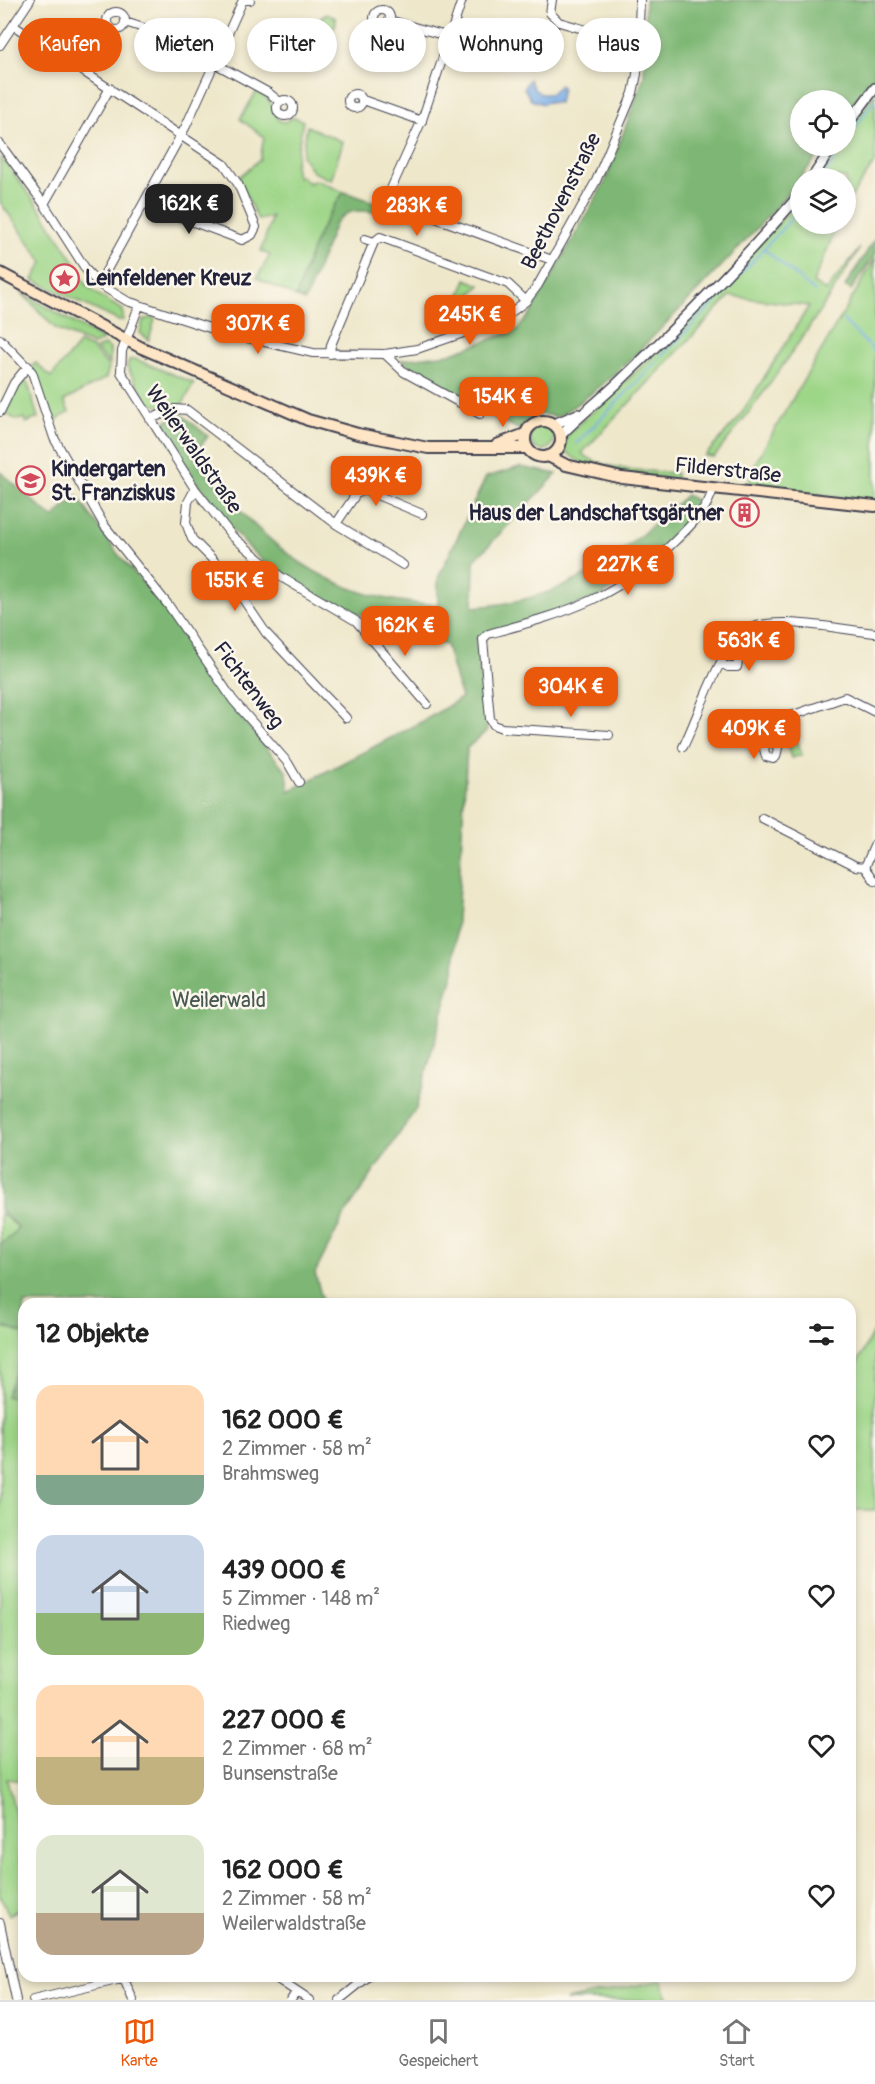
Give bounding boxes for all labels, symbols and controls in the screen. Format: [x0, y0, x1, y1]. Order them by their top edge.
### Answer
chip: Kaufen [18, 18, 122, 72]
chip: Mieten [134, 18, 235, 72]
chip: Filter [247, 18, 337, 72]
chip: Neu [349, 18, 426, 72]
chip: Wohnung [438, 18, 564, 72]
chip: Haus [576, 18, 661, 72]
map controls [790, 90, 856, 234]
button: locate [790, 90, 856, 156]
street label: Beethovenstraße [515, 128, 608, 274]
button: layers [790, 168, 856, 234]
pin: 162K € [140, 184, 238, 235]
pin: 283K € [368, 186, 466, 237]
text: 162K € [159, 191, 219, 216]
text: 283K € [386, 193, 448, 218]
place icon: Leinfeldener Kreuz [48, 262, 80, 294]
place label: Leinfeldener Kreuz [85, 265, 252, 292]
pin: 245K € [421, 295, 519, 346]
text: 245K € [438, 302, 502, 327]
pin: 307K € [209, 304, 307, 355]
text: 307K € [226, 311, 291, 336]
pin: 154K € [454, 377, 552, 428]
street label: Weilerwaldstraße [139, 380, 248, 519]
text: 154K € [473, 384, 533, 409]
street label: Filderstraße [674, 451, 783, 490]
place label: Kindergarten St. Franziskus [51, 456, 175, 507]
pin: 439K € [327, 456, 425, 507]
text: 439K € [345, 463, 407, 488]
school or university icon: Kindergarten St. Franziskus [14, 465, 46, 497]
building icon: Haus der Landschaftsgärtner [729, 497, 761, 529]
place label: Haus der Landschaftsgärtner [468, 500, 724, 527]
pin: 227K € [579, 545, 677, 596]
text: 227K € [597, 552, 659, 577]
pin: 155K € [186, 561, 284, 612]
text: 155K € [205, 568, 265, 593]
pin: 162K € [356, 606, 454, 657]
text: 162K € [375, 613, 435, 638]
pin: 563K € [700, 621, 798, 672]
text: 563K € [717, 628, 781, 653]
street label: Fichtenweg [207, 636, 290, 734]
pin: 304K € [522, 667, 620, 718]
text: 304K € [538, 674, 604, 699]
pin: 409K € [705, 709, 803, 760]
text: 409K € [721, 716, 787, 741]
park label: Weilerwald [172, 987, 266, 1014]
text: 12 Objekte [36, 1318, 149, 1350]
icon: filters [805, 1318, 838, 1351]
text: 162 000 € [222, 1404, 344, 1436]
icon: home [84, 1409, 156, 1481]
icon: heart [805, 1429, 838, 1462]
text: 2 Zimmer · 58 m² [222, 1436, 372, 1461]
text: Brahmsweg [222, 1461, 319, 1486]
text: 439 000 € [222, 1554, 347, 1586]
icon: home [84, 1559, 156, 1631]
icon: heart [805, 1579, 838, 1612]
text: 5 Zimmer · 148 m² [222, 1586, 380, 1611]
text: Riedweg [222, 1611, 290, 1636]
text: 227 000 € [222, 1704, 347, 1736]
icon: home [84, 1709, 156, 1781]
icon: heart [805, 1729, 838, 1762]
text: 2 Zimmer · 68 m² [222, 1736, 373, 1761]
text: Bunsenstraße [222, 1761, 338, 1786]
text: 162 000 € [222, 1854, 344, 1886]
icon: home [84, 1859, 156, 1931]
icon: heart [805, 1879, 838, 1912]
text: 2 Zimmer · 58 m² [222, 1886, 372, 1911]
text: Weilerwaldstraße [222, 1911, 366, 1936]
tab: Karte [120, 2015, 158, 2071]
tab: Gespeichert [399, 2015, 478, 2071]
tab: Start [719, 2015, 755, 2071]

